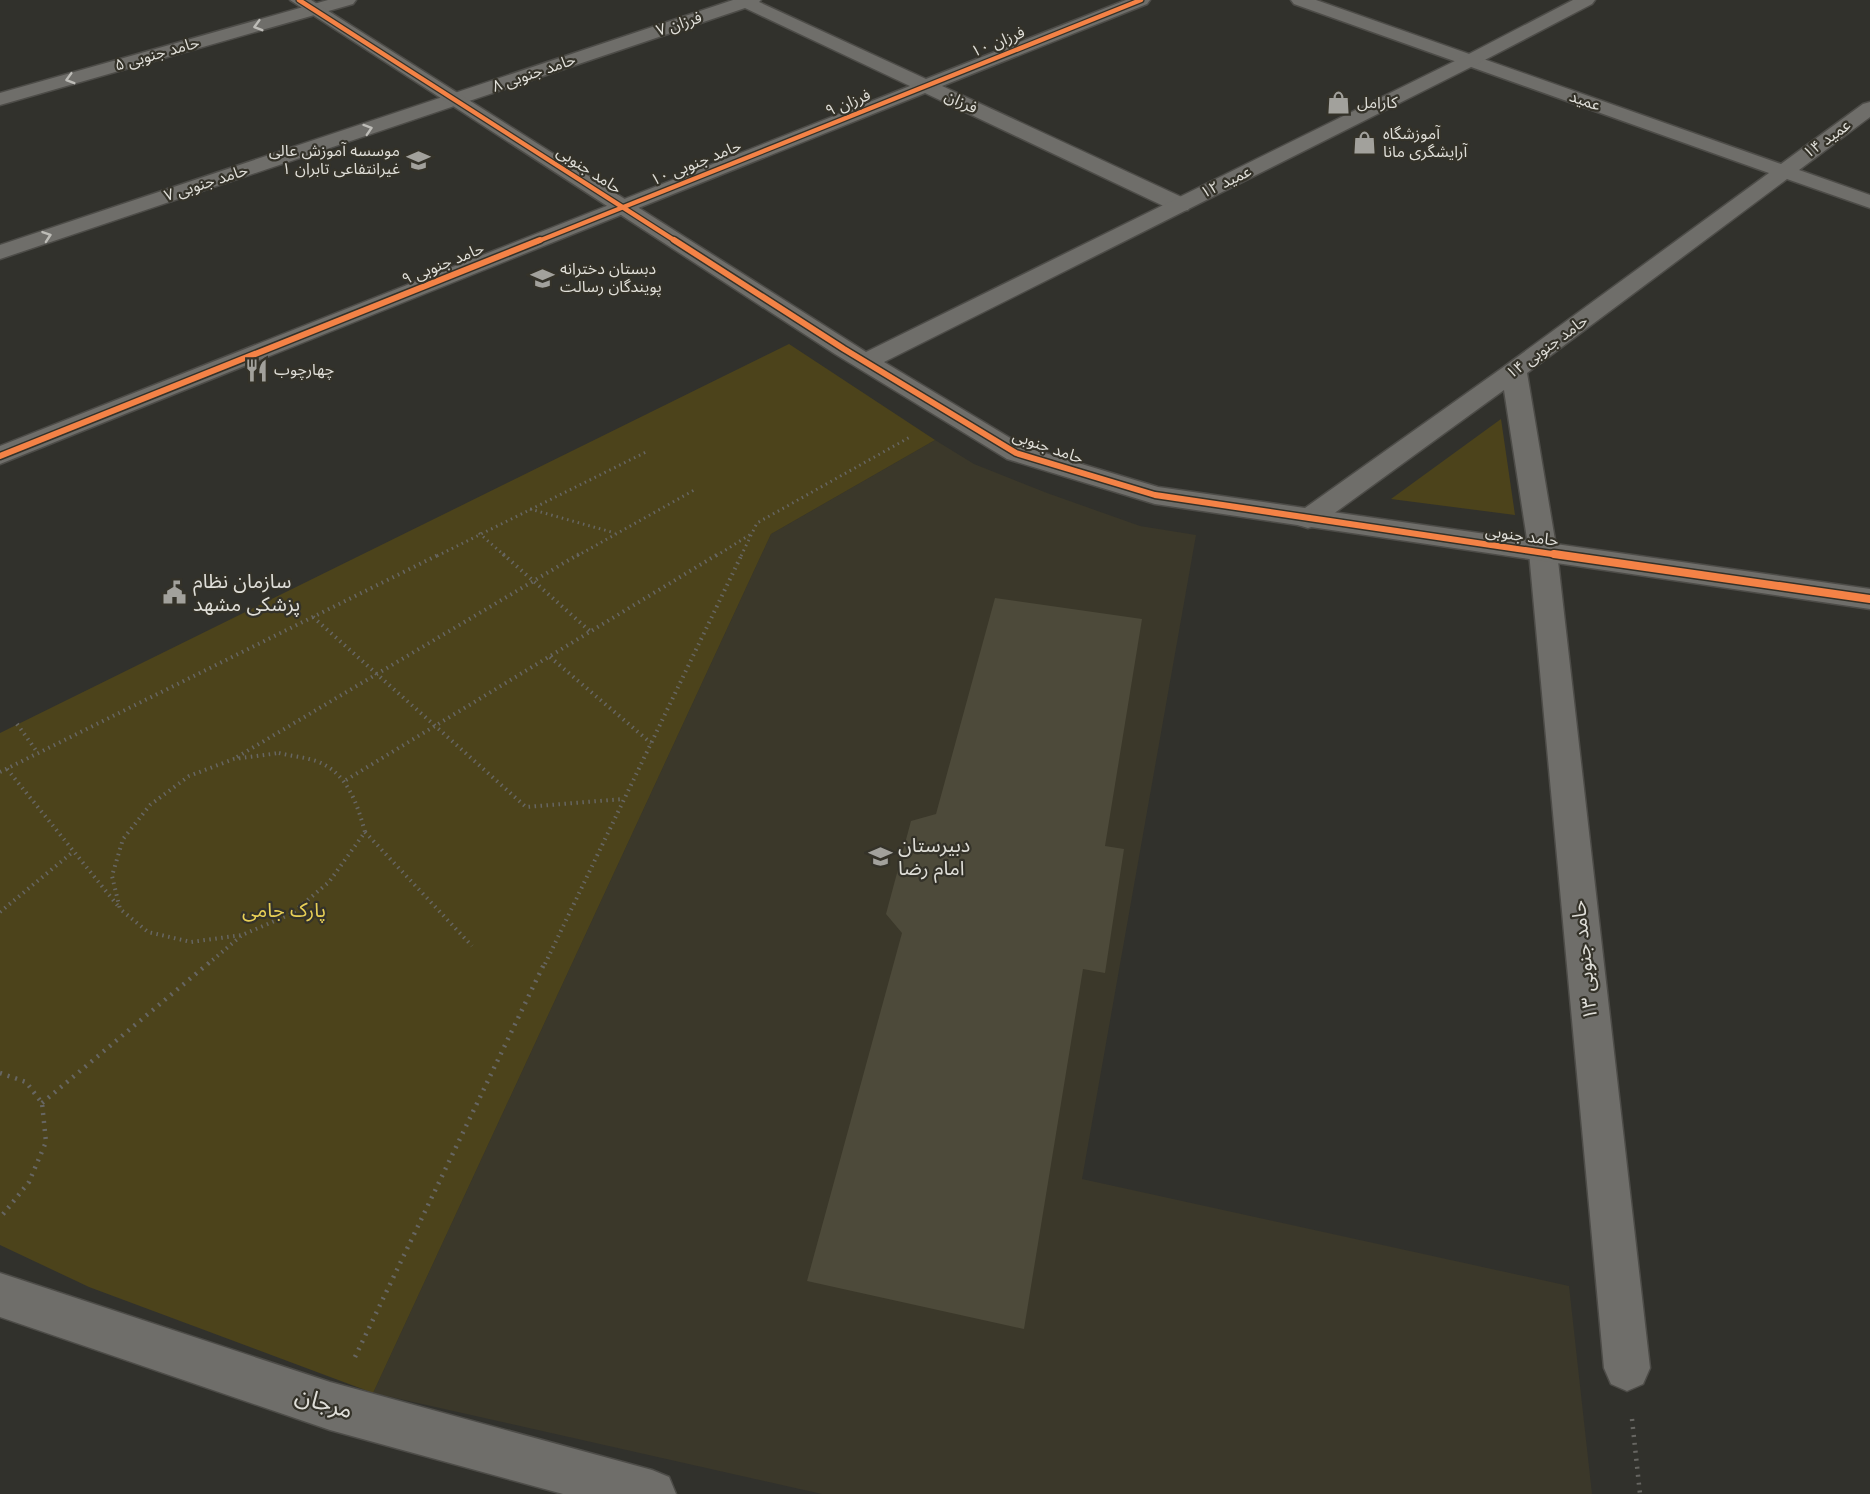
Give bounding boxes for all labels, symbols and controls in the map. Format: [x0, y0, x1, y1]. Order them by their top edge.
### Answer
street label: فرزان ۷ [654, 7, 704, 41]
one-way arrow [253, 18, 263, 31]
street label: فرزان ۱۰ [968, 22, 1028, 62]
street label: حامد جنوبی ۵ [112, 32, 202, 76]
street label: حامد جنوبی ۸ [490, 49, 578, 97]
one-way arrow [65, 72, 76, 84]
street label: فرزان ۹ [822, 85, 874, 121]
street label: فرزان [941, 86, 981, 118]
street label: عمید [1567, 86, 1603, 116]
shop icon: کارامل [1326, 90, 1352, 116]
place label: کارامل [1357, 93, 1398, 113]
street label: عمید ۱۴ [1799, 115, 1855, 163]
one-way arrow [362, 123, 373, 136]
place label: آموزشگاه آرایشگری مانا [1383, 124, 1469, 162]
shop icon: آموزشگاه آرایشگری مانا [1352, 130, 1378, 156]
street label: حامد جنوبی ۱۰ [648, 136, 744, 190]
place label: موسسه آموزش عالی غیرانتفاعی تابران ۱ [269, 141, 400, 179]
street label: حامد جنوبی [553, 142, 625, 198]
school or university icon: موسسه آموزش عالی غیرانتفاعی تابران ۱ [405, 147, 431, 173]
street label: حامد جنوبی ۷ [162, 160, 250, 206]
street label: عمید ۱۲ [1197, 161, 1255, 203]
one-way arrow [41, 231, 52, 243]
street label: حامد جنوبی ۹ [399, 238, 487, 290]
place label: دبستان دخترانه پویندگان رسالت [560, 259, 662, 297]
school or university icon: دبستان دخترانه پویندگان رسالت [529, 265, 555, 291]
street label: حامد جنوبی ۱۴ [1502, 311, 1592, 383]
restaurant icon: چهارچوب [243, 357, 269, 383]
place label: چهارچوب [274, 360, 334, 380]
street label: حامد جنوبی [1010, 426, 1086, 468]
street label: حامد جنوبی [1484, 521, 1560, 551]
place label: سازمان نظام پزشکی مشهد [193, 570, 300, 617]
public building icon: سازمان نظام پزشکی مشهد [162, 580, 188, 606]
place label: دبیرستان امام رضا [898, 834, 970, 883]
school or university icon: دبیرستان امام رضا [867, 844, 893, 870]
park label: پارک جامی [242, 899, 326, 923]
street label: حامد جنوبی ۱۳ [1567, 899, 1603, 1021]
street label: مرجان [292, 1381, 356, 1425]

